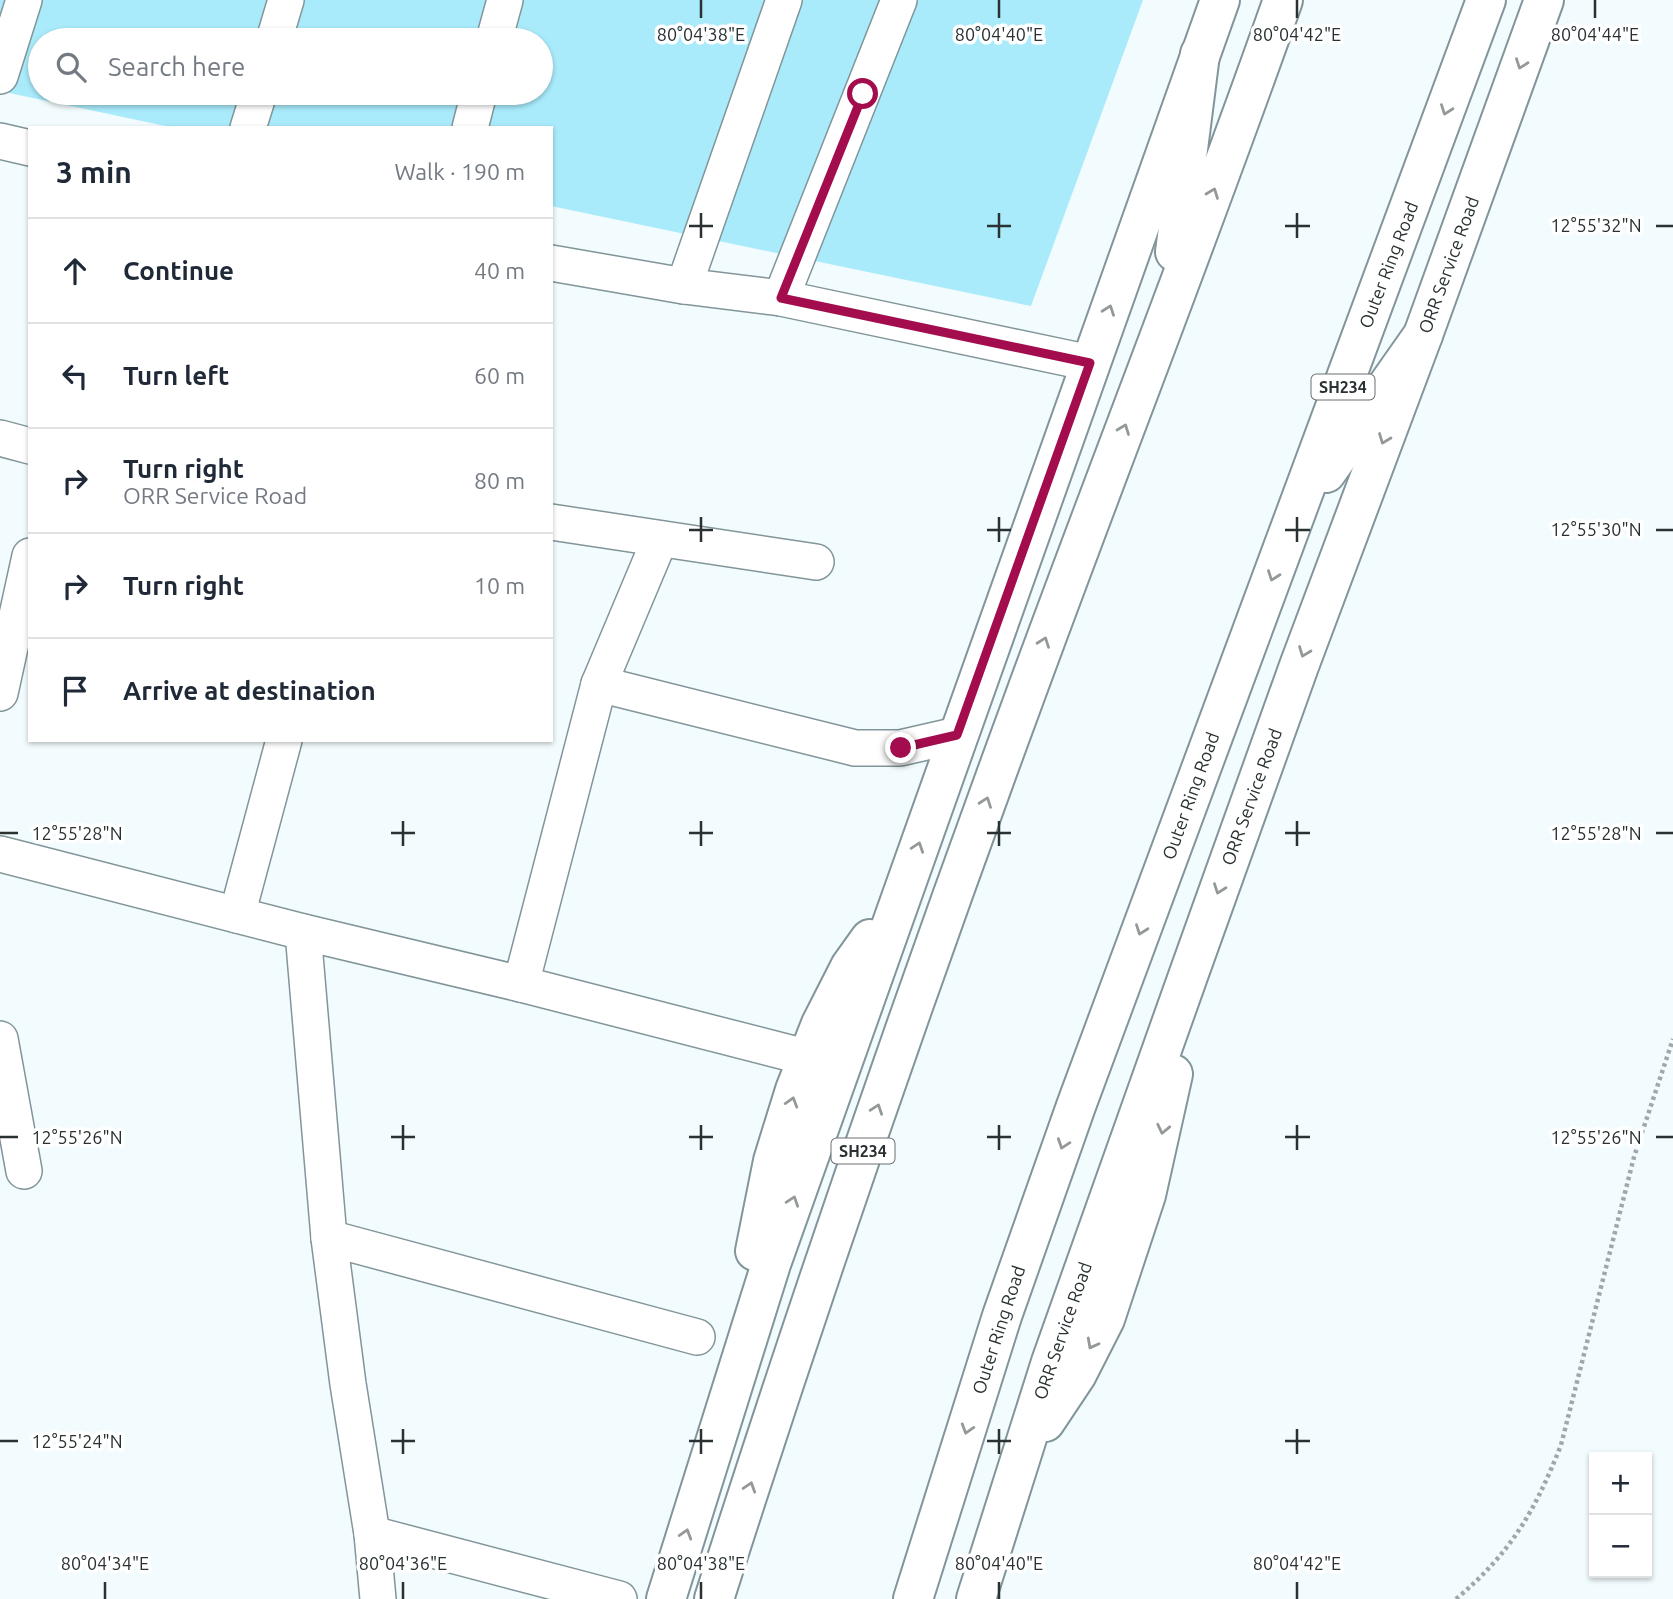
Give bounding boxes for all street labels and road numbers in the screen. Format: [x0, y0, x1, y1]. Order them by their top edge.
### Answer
street label: ORR Service Road [1414, 193, 1482, 336]
street label: Outer Ring Road [1355, 199, 1421, 331]
road number: SH234 [1312, 374, 1374, 400]
street label: ORR Service Road [1217, 725, 1285, 868]
street label: Outer Ring Road [1158, 729, 1222, 862]
road number: SH234 [832, 1138, 894, 1163]
street label: ORR Service Road [1029, 1259, 1095, 1402]
street label: Outer Ring Road [968, 1263, 1028, 1397]

